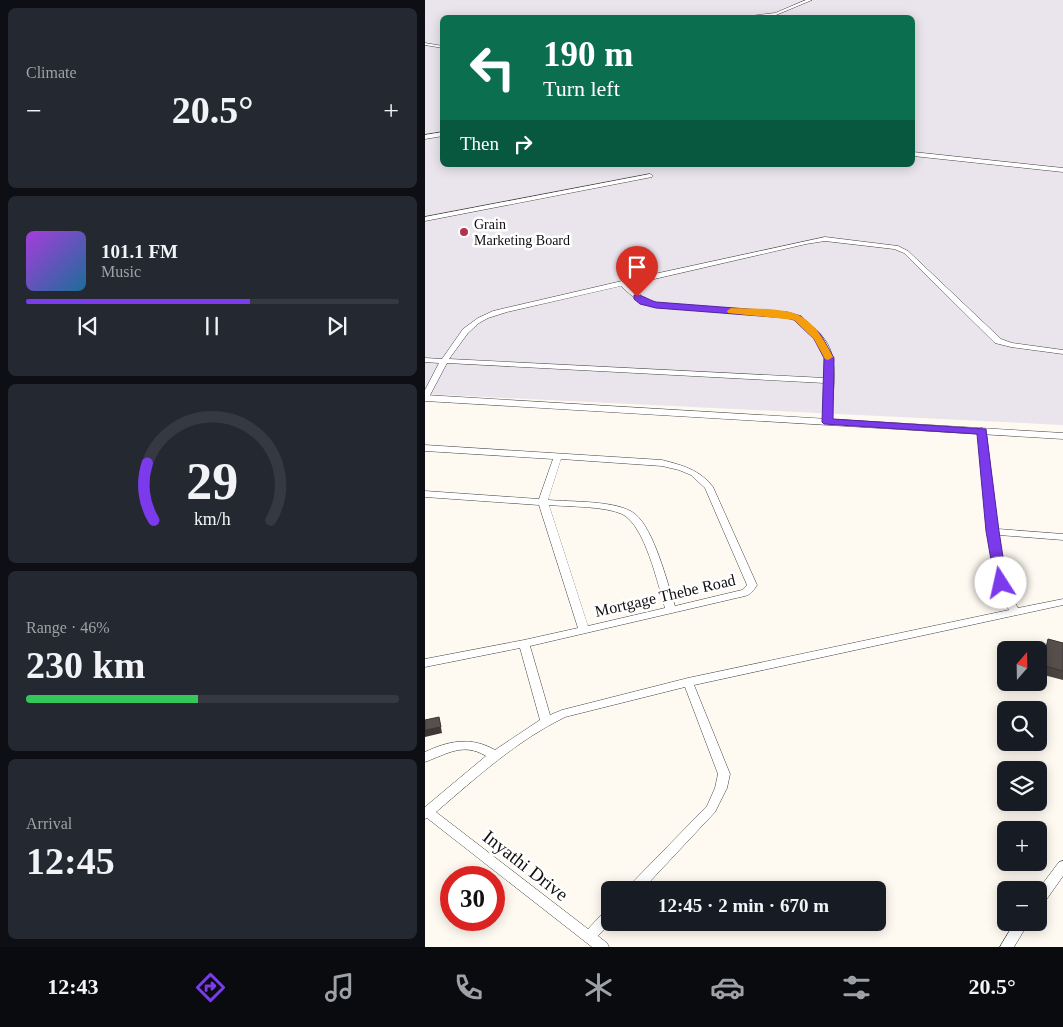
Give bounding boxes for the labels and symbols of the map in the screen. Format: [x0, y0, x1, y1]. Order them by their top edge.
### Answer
place label: Grain Marketing Board [474, 217, 570, 248]
marker: Grain Marketing Board [458, 226, 470, 238]
pin [616, 246, 658, 297]
position arrow [974, 556, 1026, 608]
street label: Mortgage Thebe Road [593, 571, 737, 621]
north arrow [997, 641, 1047, 691]
street label: Inyathi Drive [479, 826, 572, 905]
speed limit sign: 30 [440, 866, 505, 931]

